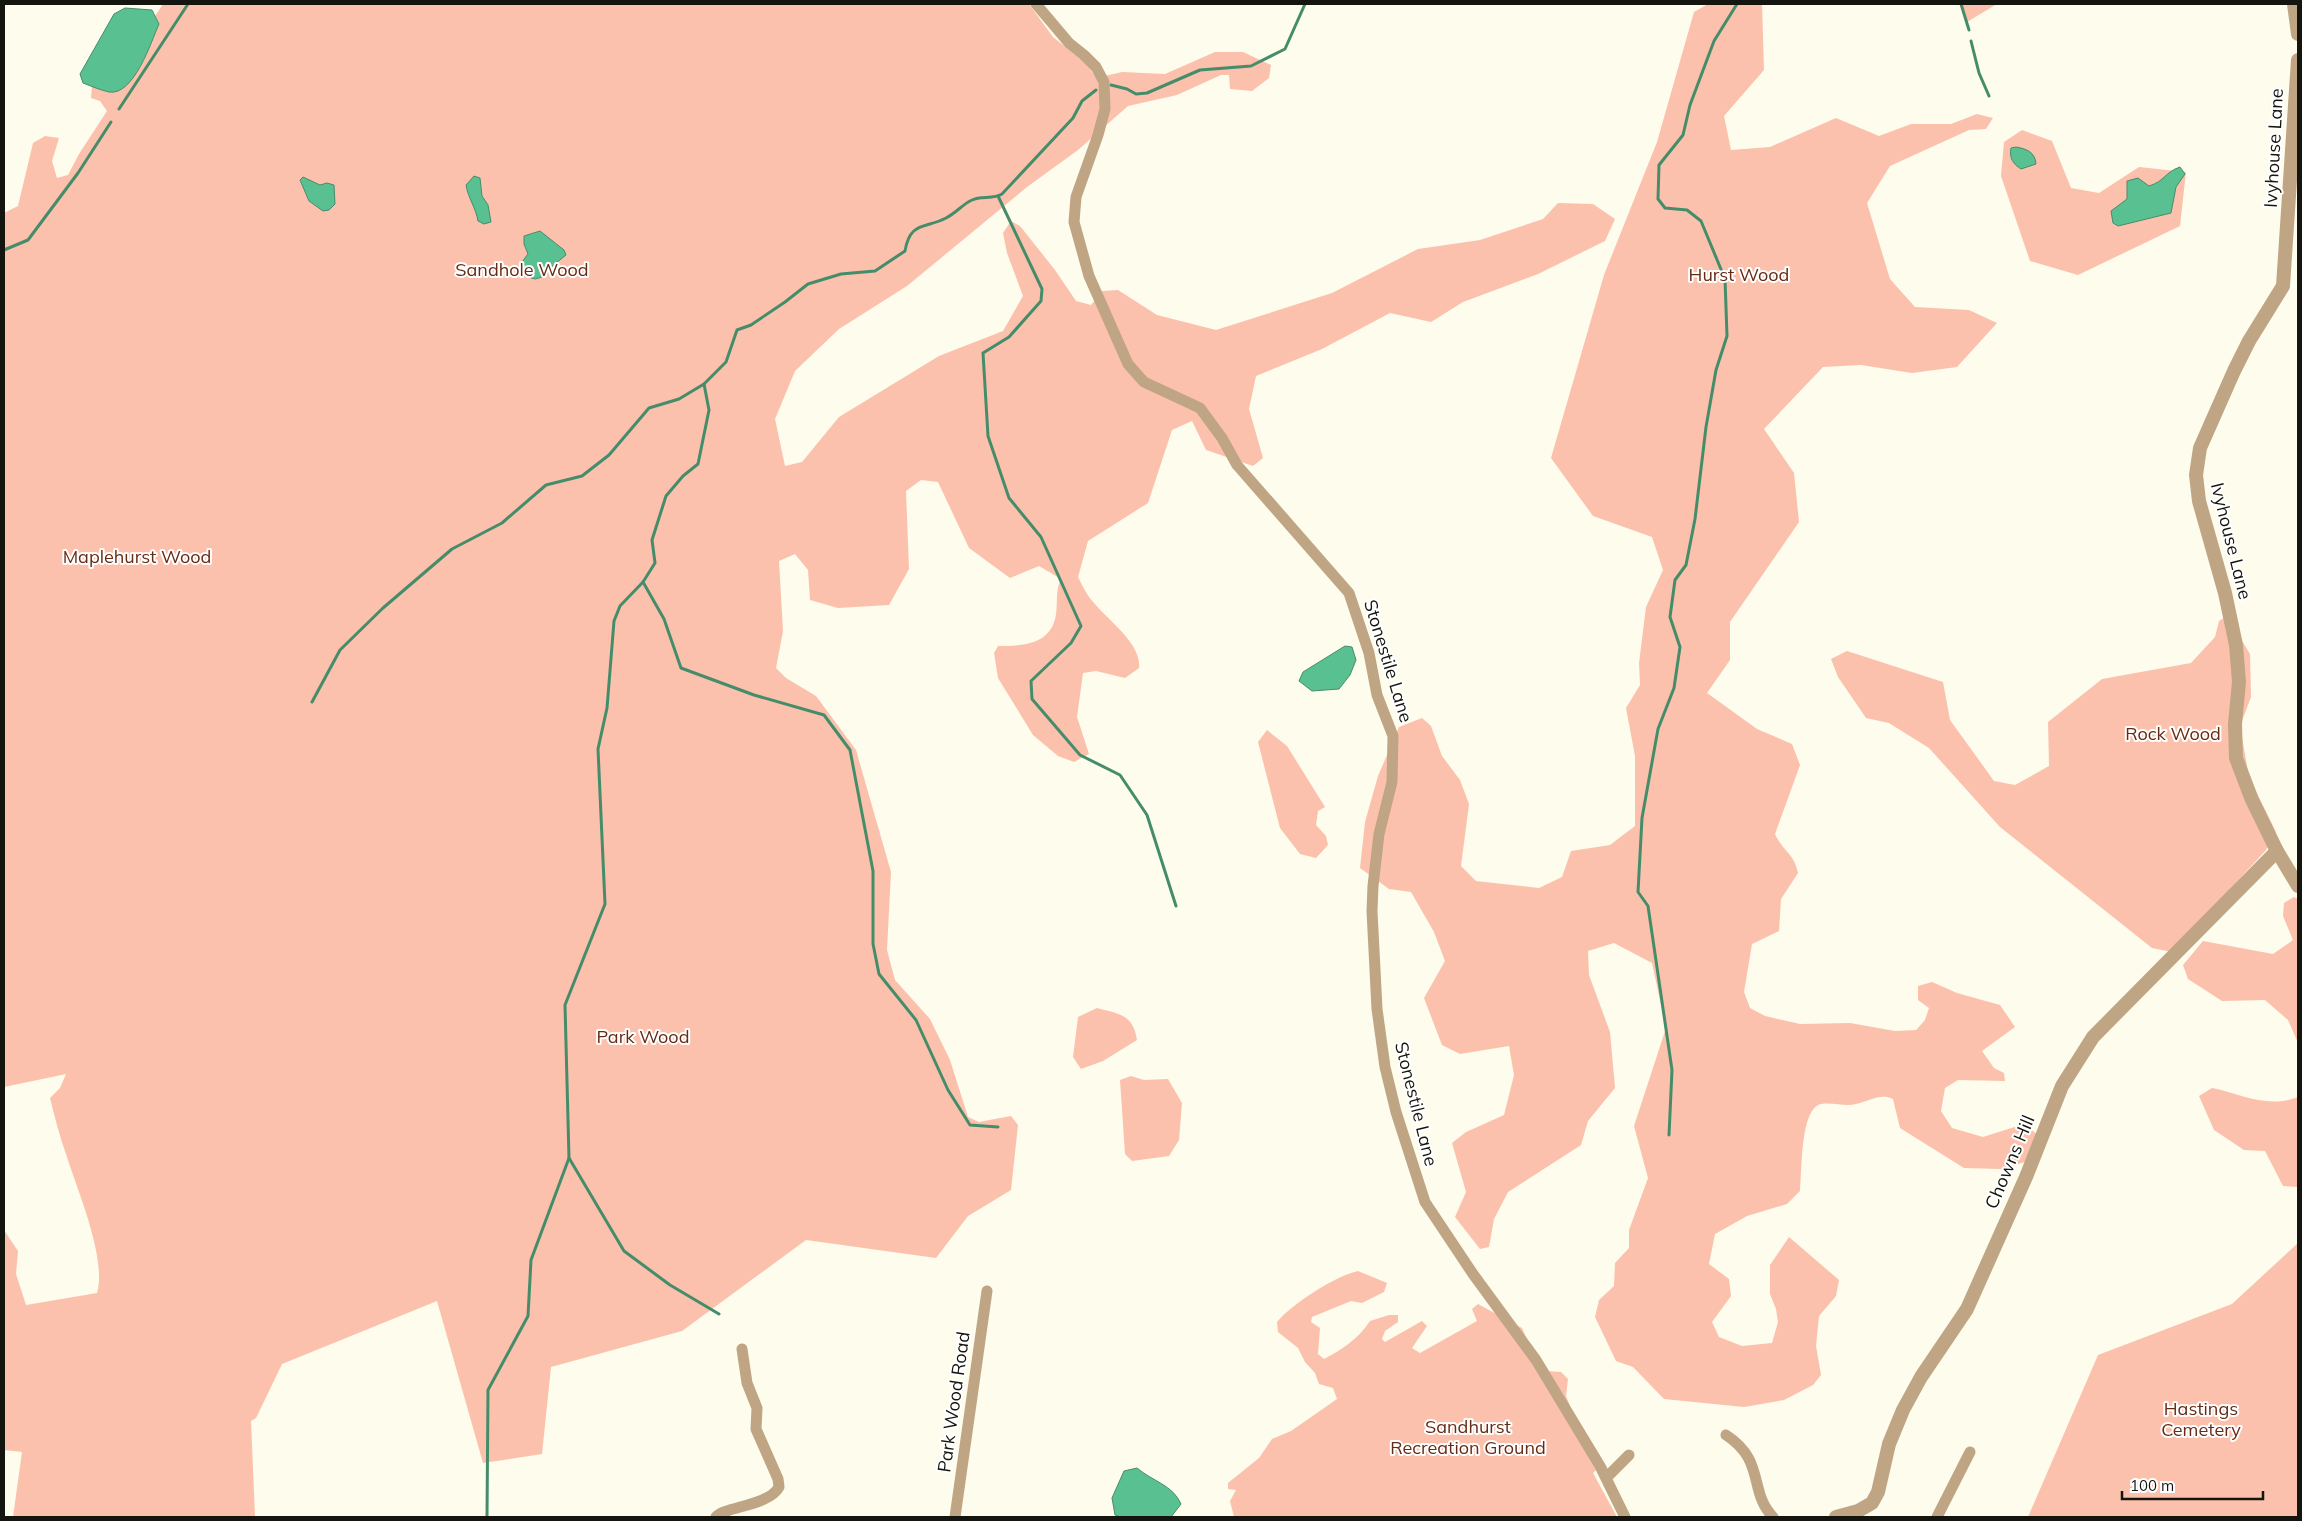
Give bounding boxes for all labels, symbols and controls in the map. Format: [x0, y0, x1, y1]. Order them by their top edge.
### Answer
street label: Ivyhouse Lane [2259, 88, 2288, 208]
park label: Sandhole Wood [455, 258, 589, 281]
park label: Hurst Wood [1689, 263, 1789, 286]
street label: Ivyhouse Lane [2206, 480, 2257, 602]
park label: Maplehurst Wood [63, 545, 211, 568]
street label: Stonestile Lane [1359, 597, 1418, 725]
park label: Rock Wood [2125, 722, 2221, 745]
park label: Park Wood [597, 1025, 689, 1048]
street label: Stonestile Lane [1390, 1039, 1443, 1168]
street label: Chowns Hill [1980, 1112, 2040, 1212]
street label: Park Wood Road [932, 1330, 975, 1474]
park label: Hastings Cemetery [2161, 1397, 2241, 1441]
park label: Sandhurst Recreation Ground [1390, 1415, 1546, 1459]
scale bar [2122, 1468, 2263, 1500]
text: 100 m [2130, 1476, 2174, 1495]

